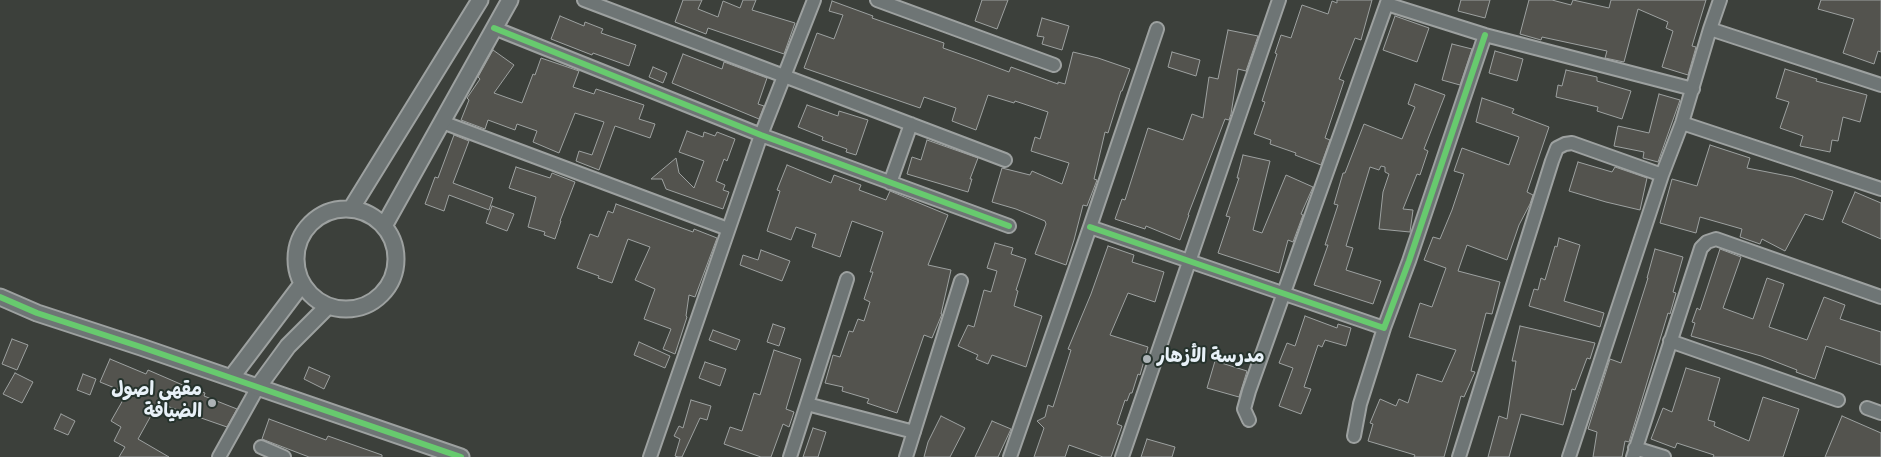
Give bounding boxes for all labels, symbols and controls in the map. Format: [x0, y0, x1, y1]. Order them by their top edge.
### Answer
place label: مدرسة الأزهار [1157, 348, 1265, 370]
marker: مدرسة الأزهار [1141, 353, 1153, 365]
place label: مقهى اصول الضيافة [111, 381, 202, 425]
marker: مقهى اصول الضيافة [206, 397, 218, 409]

